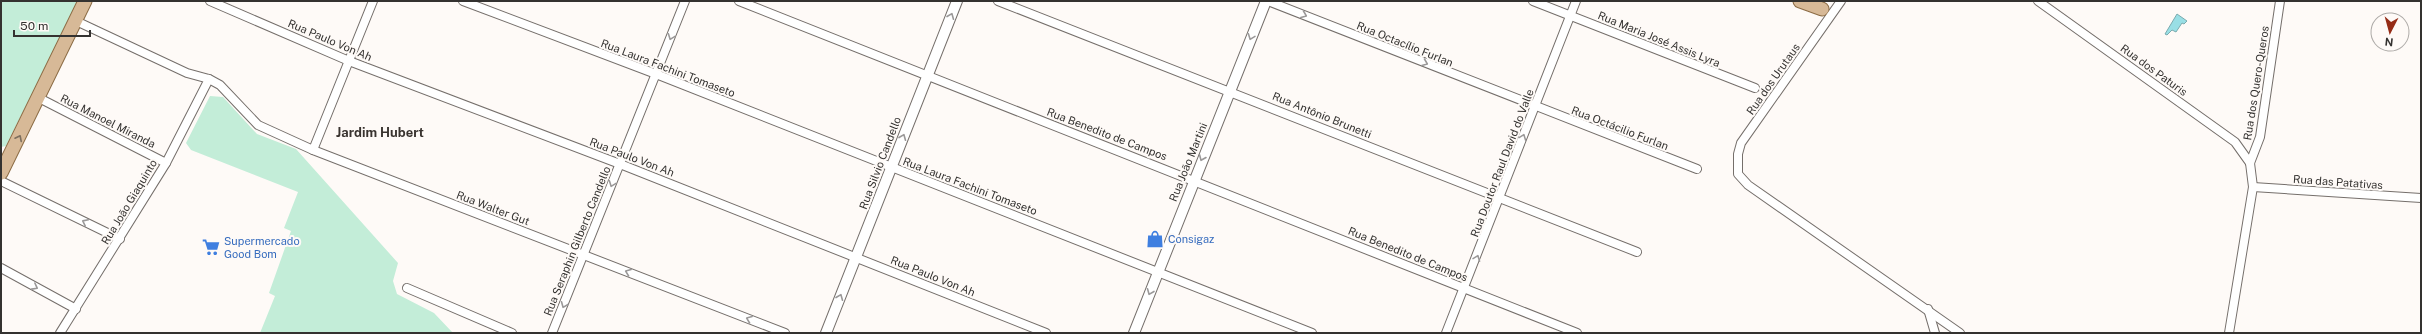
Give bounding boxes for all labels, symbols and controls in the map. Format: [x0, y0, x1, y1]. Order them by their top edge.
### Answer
street label: Rua Maria José Assis Lyra [1596, 9, 1722, 69]
one-way arrow [1300, 11, 1307, 19]
scale bar [14, 12, 90, 38]
one-way arrow [947, 12, 955, 19]
north arrow [2370, 12, 2410, 52]
street label: Rua Paulo Von Ah [286, 17, 374, 63]
text: 50 m [20, 19, 48, 33]
street label: Rua Octacílio Furlan [1355, 19, 1455, 69]
street label: Rua dos Quero-Queros [2241, 25, 2271, 141]
one-way arrow [667, 34, 675, 41]
one-way arrow [1248, 34, 1256, 41]
text: N [2384, 36, 2394, 48]
street label: Rua Laura Fachini Tomaseto [599, 37, 737, 99]
street label: Rua dos Urutaus [1744, 41, 1802, 117]
street label: Rua dos Paturis [2118, 42, 2190, 98]
one-way arrow [1421, 59, 1428, 67]
street label: Rua Doutor Raul David do Valle [1468, 87, 1536, 239]
street label: Rua Antônio Brunetti [1271, 90, 1373, 140]
street label: Rua Manoel Miranda [59, 92, 157, 150]
street label: Rua Octácilio Furlan [1570, 104, 1670, 152]
street label: Rua Benedito de Campos [1045, 106, 1169, 163]
street label: Rua Silvio Candello [857, 115, 903, 211]
street label: Rua João Martini [1167, 121, 1209, 203]
district label: Jardim Hubert [336, 125, 424, 140]
one-way arrow [899, 133, 907, 140]
one-way arrow [1519, 133, 1527, 140]
one-way arrow [14, 135, 22, 142]
street label: Rua Paulo Von Ah [588, 135, 676, 179]
one-way arrow [1199, 154, 1207, 161]
street label: Rua Laura Fachini Tomaseto [901, 155, 1039, 217]
street label: Rua João Giaquinto [99, 157, 159, 247]
street label: Rua Seraphin Gilberto Candello [541, 164, 613, 318]
street label: Rua das Patativas [2293, 173, 2384, 191]
one-way arrow [609, 181, 617, 188]
street label: Rua Walter Gut [455, 189, 531, 227]
one-way arrow [82, 219, 89, 227]
street label: Rua Benedito de Campos [1347, 225, 1470, 284]
shop icon: Consigaz [1145, 229, 1165, 249]
place label: Consigaz [1168, 233, 1214, 245]
place label: Supermercado Good Bom [224, 235, 300, 260]
supermarket icon: Supermercado Good Bom [201, 237, 221, 257]
street label: Rua Paulo Von Ah [889, 254, 977, 298]
one-way arrow [1472, 255, 1480, 262]
one-way arrow [624, 269, 631, 277]
one-way arrow [31, 282, 38, 289]
one-way arrow [1147, 288, 1155, 295]
one-way arrow [836, 293, 844, 300]
one-way arrow [561, 300, 569, 308]
one-way arrow [745, 315, 752, 323]

